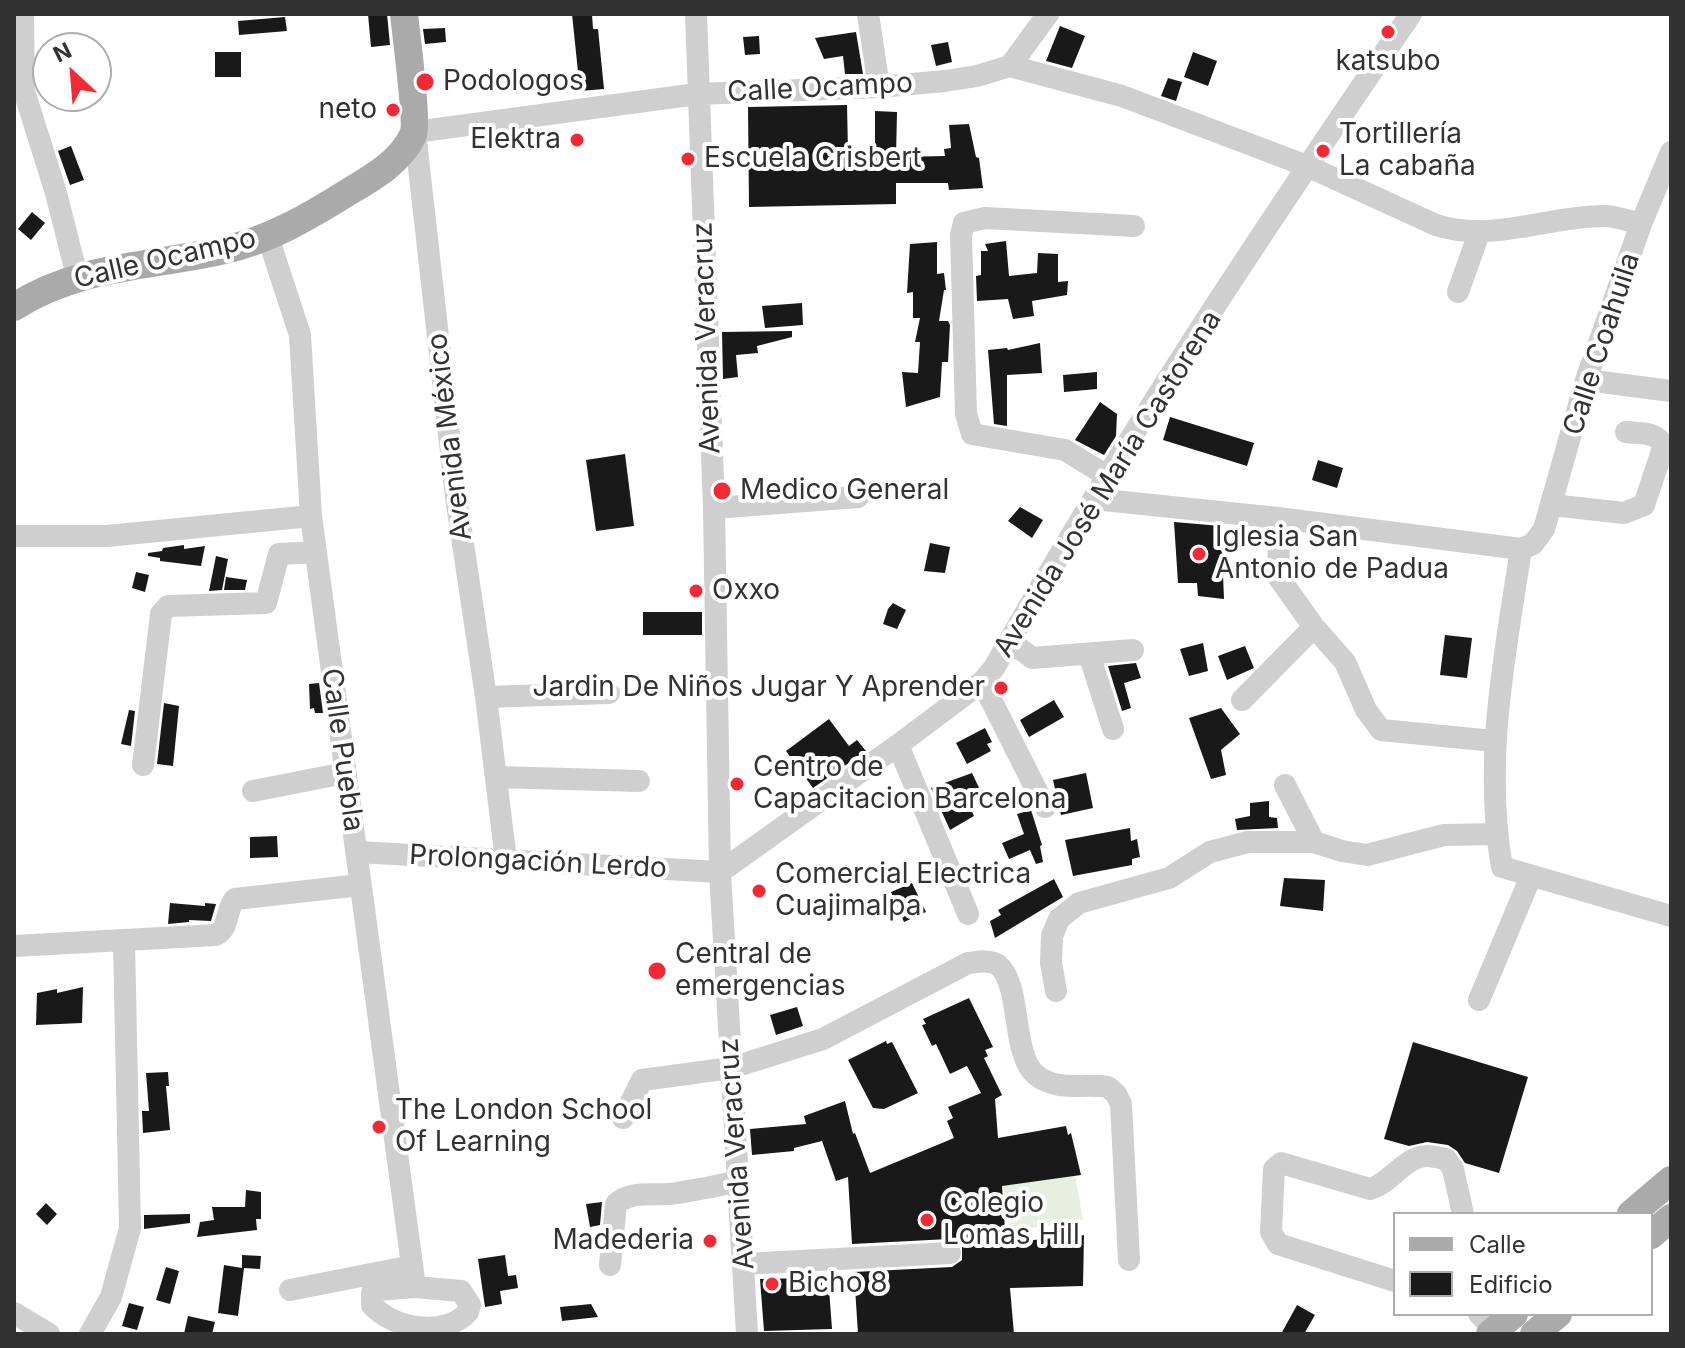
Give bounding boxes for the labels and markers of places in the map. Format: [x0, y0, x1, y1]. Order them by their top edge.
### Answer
marker: katsubo [1379, 23, 1397, 41]
place label: katsubo [1335, 45, 1441, 79]
place label: Podologos [443, 65, 584, 99]
marker: Podologos [414, 71, 436, 93]
place label: neto [318, 93, 377, 127]
marker: neto [384, 101, 402, 119]
place label: Tortillería La cabaña [1339, 118, 1476, 184]
place label: Elektra [470, 123, 561, 157]
marker: Elektra [568, 131, 586, 149]
place label: Escuela Crisbert [704, 142, 921, 176]
marker: Tortillería La cabaña [1314, 142, 1332, 160]
marker: Escuela Crisbert [679, 150, 697, 168]
place label: Medico General [740, 474, 949, 508]
marker: Medico General [711, 480, 733, 502]
place label: Iglesia San Antonio de Padua [1215, 521, 1449, 587]
marker: Iglesia San Antonio de Padua [1190, 545, 1208, 563]
place label: Oxxo [712, 574, 780, 608]
marker: Oxxo [687, 582, 705, 600]
place label: Jardin De Niños Jugar Y Aprender [532, 671, 985, 705]
marker: Jardin De Niños Jugar Y Aprender [992, 679, 1010, 697]
place label: Centro de Capacitacion Barcelona [753, 751, 1066, 817]
marker: Centro de Capacitacion Barcelona [728, 775, 746, 793]
place label: Comercial Electrica Cuajimalpa [775, 858, 1031, 924]
marker: Comercial Electrica Cuajimalpa [750, 882, 768, 900]
place label: Central de emergencias [675, 938, 846, 1004]
marker: Central de emergencias [646, 960, 668, 982]
place label: The London School Of Learning [395, 1094, 652, 1160]
marker: The London School Of Learning [370, 1118, 388, 1136]
place label: Colegio Lomas Hill [943, 1187, 1080, 1253]
marker: Colegio Lomas Hill [918, 1211, 936, 1229]
place label: Madederia [553, 1224, 694, 1258]
marker: Madederia [701, 1232, 719, 1250]
place label: Bicho 8 [788, 1267, 888, 1301]
marker: Bicho 8 [763, 1275, 781, 1293]

